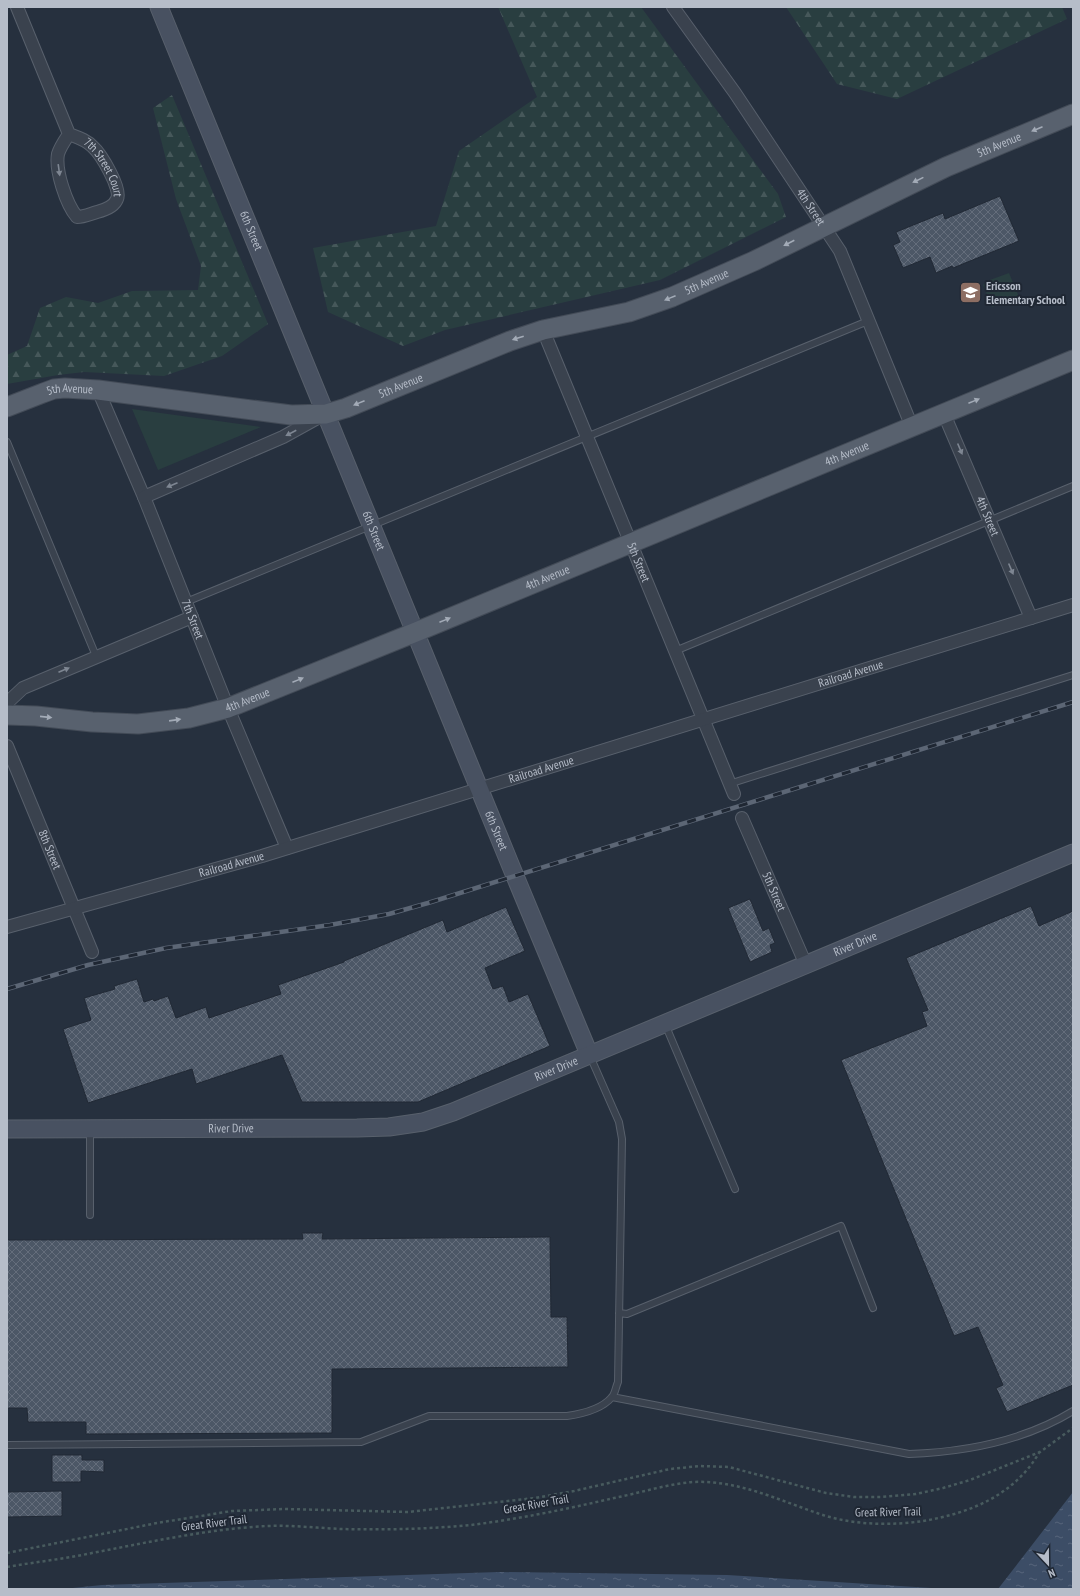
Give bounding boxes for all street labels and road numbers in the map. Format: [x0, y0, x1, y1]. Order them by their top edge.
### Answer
street label: 5th Avenue [974, 129, 1023, 160]
street label: 7th Street Court [81, 134, 126, 197]
street label: 4th Street [794, 185, 829, 229]
street label: 6th Street [237, 208, 267, 253]
street label: 5th Avenue [682, 265, 731, 298]
street label: 5th Avenue [376, 369, 425, 401]
street label: 5th Avenue [44, 380, 93, 398]
street label: 4th Avenue [822, 437, 871, 469]
street label: 4th Street [973, 494, 1003, 539]
street label: 6th Street [359, 508, 389, 553]
street label: 5th Street [624, 540, 654, 585]
street label: 4th Avenue [523, 561, 572, 593]
street label: 7th Street [178, 597, 208, 642]
street label: Railroad Avenue [816, 656, 885, 690]
street label: 4th Avenue [223, 684, 272, 715]
street label: Railroad Avenue [507, 752, 575, 786]
street label: 6th Street [482, 808, 512, 853]
street label: 8th Street [35, 827, 65, 872]
street label: Railroad Avenue [197, 848, 266, 880]
street label: 5th Street [759, 869, 790, 914]
street label: River Drive [831, 928, 879, 959]
street label: River Drive [532, 1053, 580, 1084]
street label: River Drive [208, 1120, 254, 1135]
street label: Great River Trail [502, 1490, 570, 1517]
street label: Great River Trail [855, 1503, 921, 1520]
street label: Great River Trail [180, 1511, 248, 1534]

